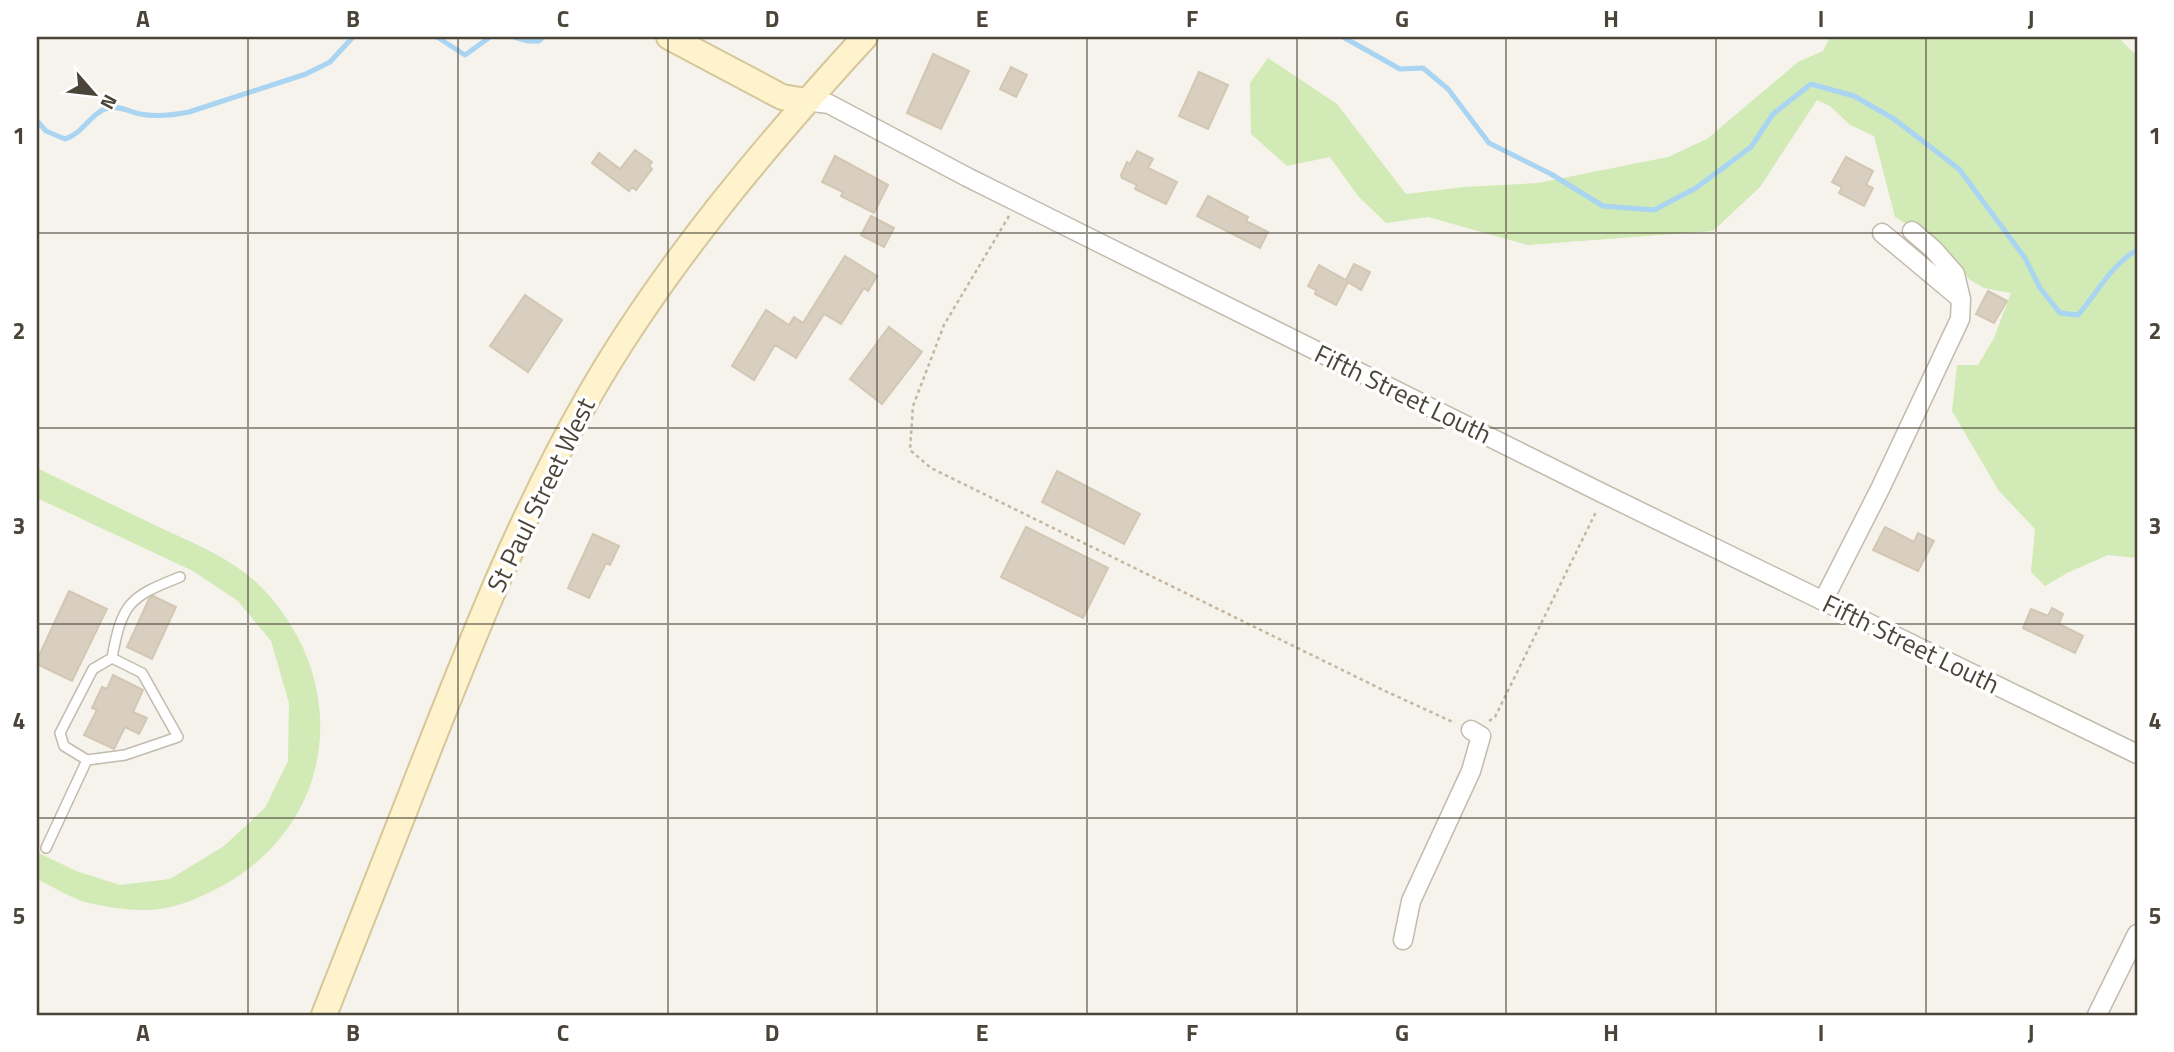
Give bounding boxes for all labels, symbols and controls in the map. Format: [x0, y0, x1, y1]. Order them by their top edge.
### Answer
text: A [136, 1, 150, 36]
text: B [346, 1, 360, 36]
text: C [557, 1, 569, 36]
text: D [765, 1, 779, 36]
text: E [976, 1, 988, 36]
text: F [1186, 1, 1198, 36]
text: G [1395, 1, 1409, 36]
text: H [1603, 1, 1619, 36]
text: I [1818, 1, 1824, 36]
text: J [2028, 1, 2034, 36]
north arrow [60, 60, 130, 130]
text: N [94, 90, 125, 115]
text: 1 [13, 118, 25, 153]
text: 1 [2149, 118, 2161, 153]
text: 2 [13, 313, 25, 348]
text: 2 [2149, 313, 2161, 348]
street label: Fifth Street Louth [1308, 334, 1498, 453]
street label: St Paul Street West [477, 391, 605, 599]
text: 3 [13, 508, 25, 543]
text: 3 [2149, 508, 2161, 543]
street label: Fifth Street Louth [1816, 584, 2006, 703]
text: 4 [13, 703, 25, 738]
text: 4 [2149, 703, 2161, 738]
text: 5 [13, 898, 25, 933]
text: 5 [2149, 898, 2161, 933]
text: A [136, 1015, 150, 1050]
text: B [346, 1015, 360, 1050]
text: C [557, 1015, 569, 1050]
text: D [765, 1015, 779, 1050]
text: E [976, 1015, 988, 1050]
text: F [1186, 1015, 1198, 1050]
text: G [1395, 1015, 1409, 1050]
text: H [1603, 1015, 1619, 1050]
text: I [1818, 1015, 1824, 1050]
text: J [2028, 1015, 2034, 1050]

